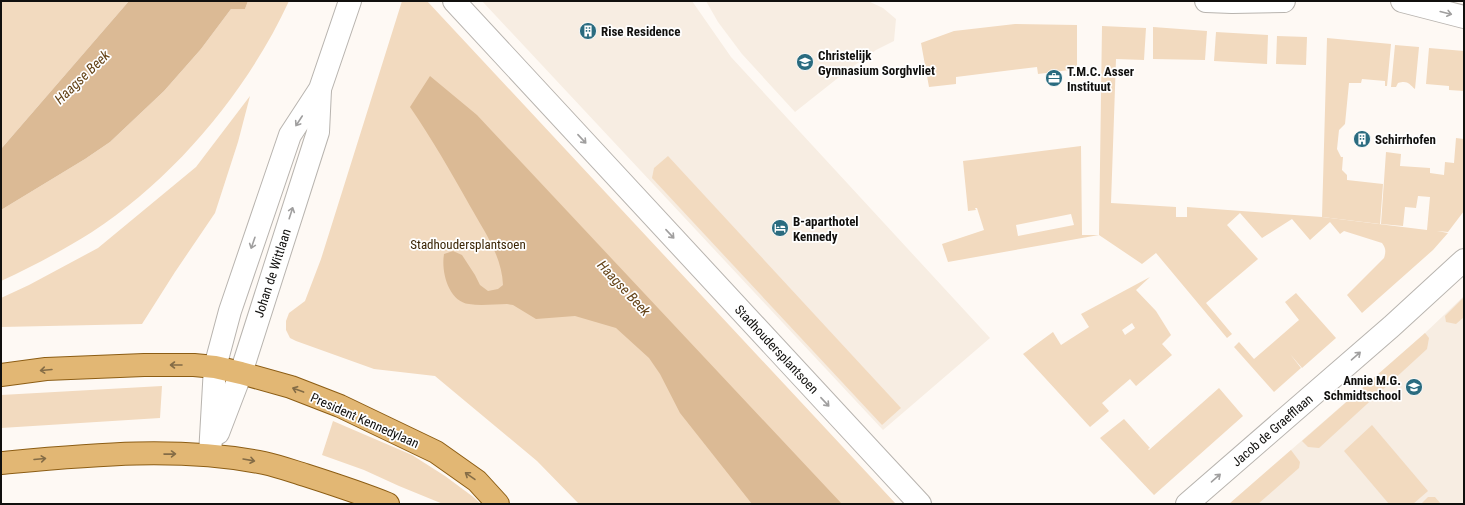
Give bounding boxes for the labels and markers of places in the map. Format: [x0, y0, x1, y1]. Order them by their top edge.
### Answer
building icon: Rise Residence [578, 21, 598, 41]
place label: Rise Residence [601, 24, 680, 39]
place label: Christelijk Gymnasium Sorghvliet [818, 48, 935, 78]
school or university icon: Christelijk Gymnasium Sorghvliet [795, 52, 815, 72]
place label: T.M.C. Asser Instituut [1067, 64, 1135, 94]
office icon: T.M.C. Asser Instituut [1044, 68, 1064, 88]
building icon: Schirrhofen [1352, 129, 1372, 149]
place label: Schirrhofen [1375, 132, 1436, 147]
place label: B-aparthotel Kennedy [793, 214, 859, 244]
hotel icon: B-aparthotel Kennedy [770, 218, 790, 238]
place label: Annie M.G. Schmidtschool [1324, 373, 1401, 403]
school or university icon: Annie M.G. Schmidtschool [1404, 377, 1424, 397]

